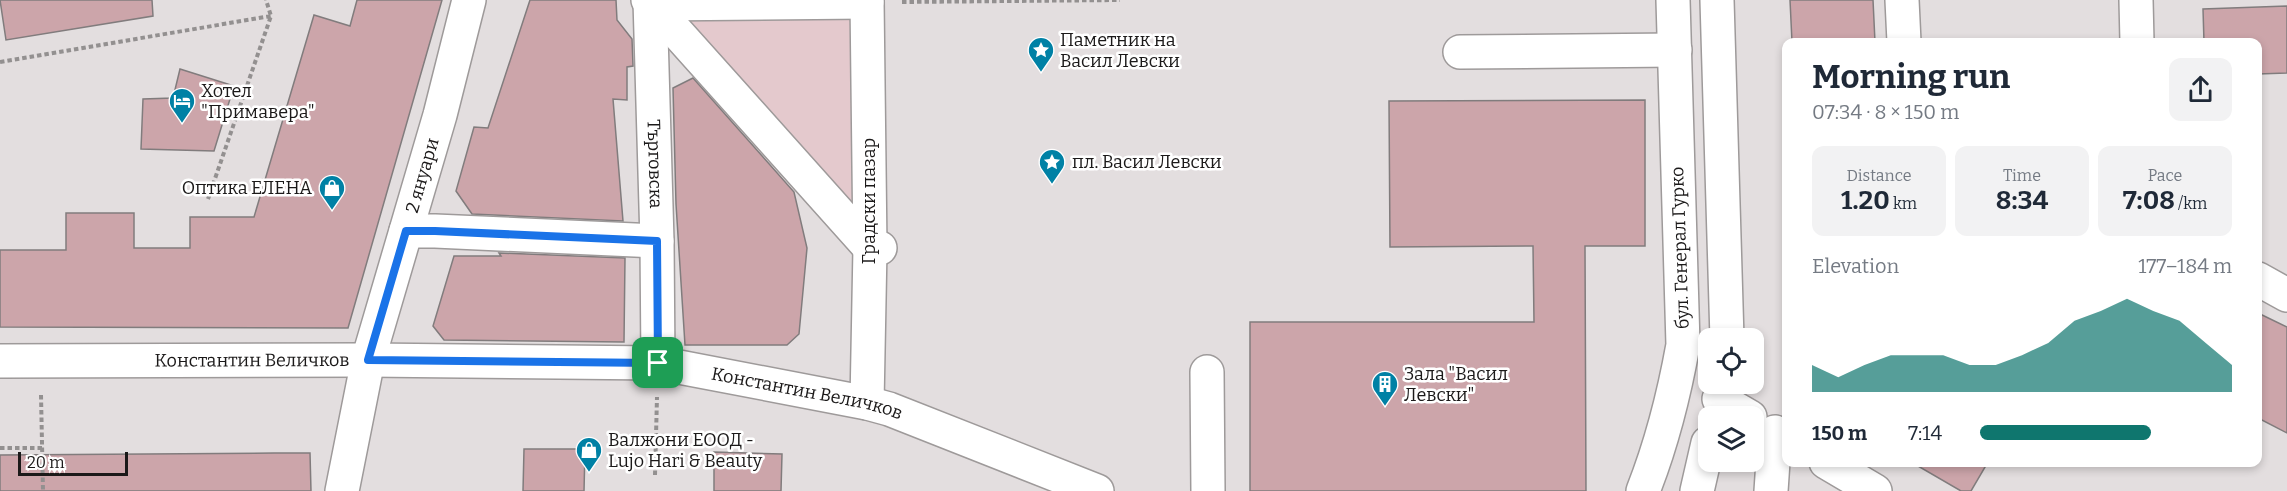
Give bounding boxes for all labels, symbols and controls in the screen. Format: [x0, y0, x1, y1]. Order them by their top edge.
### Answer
place label: Паметник на Васил Левски [1060, 29, 1180, 72]
place icon: Паметник на Васил Левски [1026, 35, 1056, 73]
text: Morning run [1812, 57, 2010, 97]
button: share [2169, 58, 2232, 121]
place label: Хотел "Примавера" [201, 80, 315, 123]
hotel icon: Хотел "Примавера" [167, 86, 197, 124]
text: 07:34 · 8 × 150 m [1812, 100, 1959, 124]
street label: Търговска [642, 119, 667, 209]
street label: 2 януари [401, 135, 444, 215]
street label: Градски пазар [858, 138, 880, 264]
place icon: пл. Васил Левски [1037, 147, 1067, 185]
place label: пл. Васил Левски [1072, 151, 1222, 173]
street label: бул. Генерал Гурко [1666, 166, 1694, 330]
text: Distance [1847, 166, 1911, 185]
text: Time [2003, 166, 2041, 185]
text: Pace [2148, 166, 2182, 185]
shop icon: Оптика ЕЛЕНА [317, 173, 347, 211]
place label: Оптика ЕЛЕНА [182, 177, 312, 199]
text: 1.20 [1841, 185, 1890, 216]
text: 8:34 [1996, 185, 2048, 216]
text: 7:08 [2123, 185, 2175, 216]
text: km [1890, 194, 1917, 213]
text: /km [2175, 194, 2207, 213]
text: Elevation [1812, 254, 1899, 278]
text: 177–184 m [2138, 254, 2232, 278]
map controls [1698, 328, 1764, 472]
button: locate [1698, 328, 1764, 394]
pin [632, 337, 683, 388]
icon: arrive [641, 346, 674, 379]
street label: Константин Величков [155, 349, 349, 372]
street label: Константин Величков [710, 362, 906, 424]
place label: Зала "Васил Левски" [1404, 363, 1508, 406]
building icon: Зала "Васил Левски" [1370, 369, 1400, 407]
button: layers [1698, 406, 1764, 472]
text: 150 m [1812, 421, 1867, 445]
text: 7:14 [1908, 421, 1942, 445]
place label: Валжони ЕООД - Lujo Hari & Beauty [608, 429, 763, 472]
shop icon: Валжони ЕООД - Lujo Hari & Beauty [574, 435, 604, 473]
scale bar [18, 449, 128, 476]
text: 20 m [27, 453, 64, 472]

